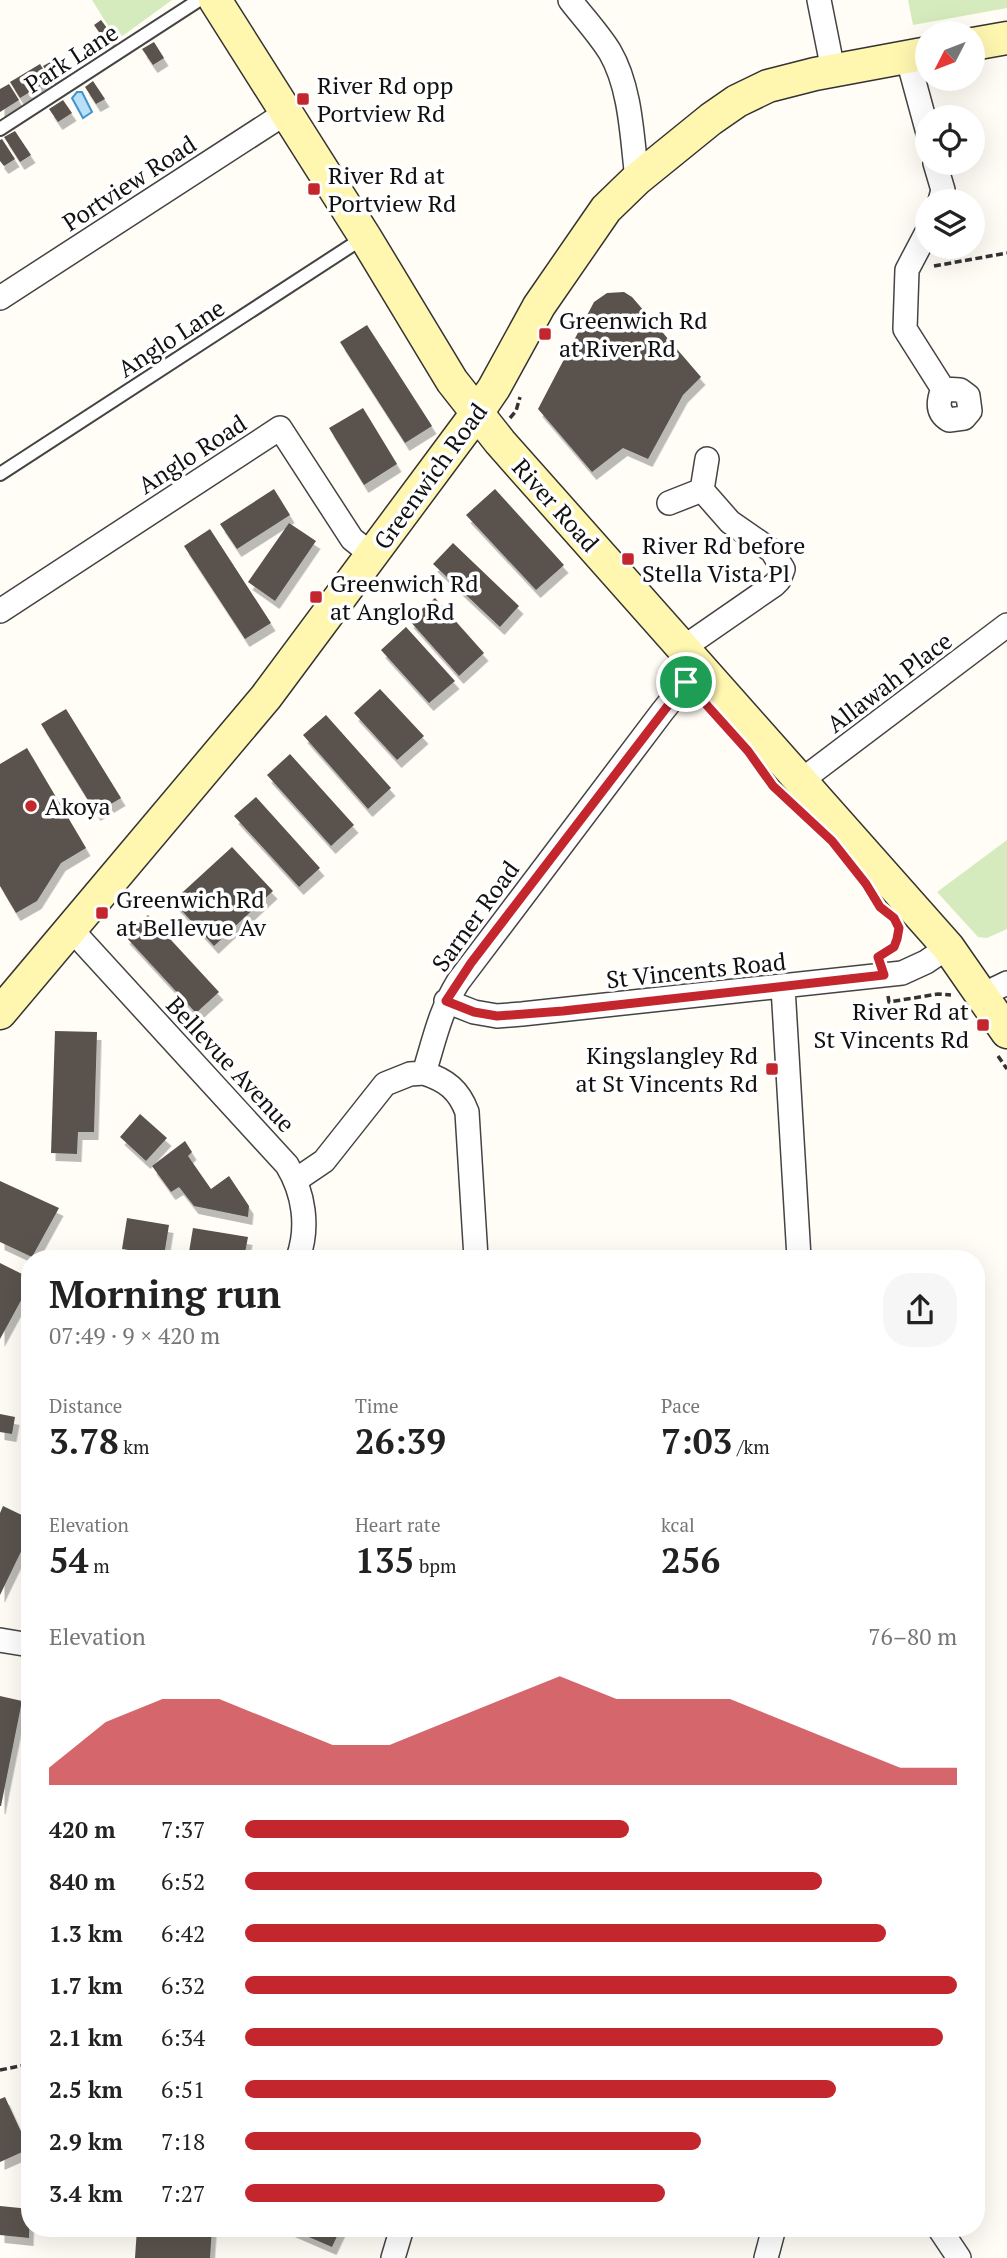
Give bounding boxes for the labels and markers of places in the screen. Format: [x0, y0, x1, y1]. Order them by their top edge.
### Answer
place label: River Rd opp Portview Rd [317, 69, 453, 129]
marker: River Rd opp Portview Rd [295, 91, 311, 107]
place label: River Rd at Portview Rd [328, 159, 456, 219]
marker: River Rd at Portview Rd [306, 181, 322, 197]
place label: Greenwich Rd at River Rd [559, 304, 708, 364]
marker: Greenwich Rd at River Rd [537, 326, 553, 342]
place label: River Rd before Stella Vista Pl [642, 529, 805, 589]
marker: River Rd before Stella Vista Pl [620, 551, 636, 567]
place label: Greenwich Rd at Anglo Rd [330, 567, 479, 627]
marker: Greenwich Rd at Anglo Rd [308, 589, 324, 605]
pin [656, 652, 716, 712]
place label: Akoya [45, 790, 111, 822]
marker: Akoya [23, 798, 39, 814]
place label: Greenwich Rd at Bellevue Av [116, 883, 267, 943]
marker: Greenwich Rd at Bellevue Av [94, 905, 110, 921]
place label: River Rd at St Vincents Rd [813, 995, 969, 1055]
marker: River Rd at St Vincents Rd [975, 1017, 991, 1033]
place label: Kingslangley Rd at St Vincents Rd [576, 1039, 758, 1099]
marker: Kingslangley Rd at St Vincents Rd [764, 1061, 780, 1077]

